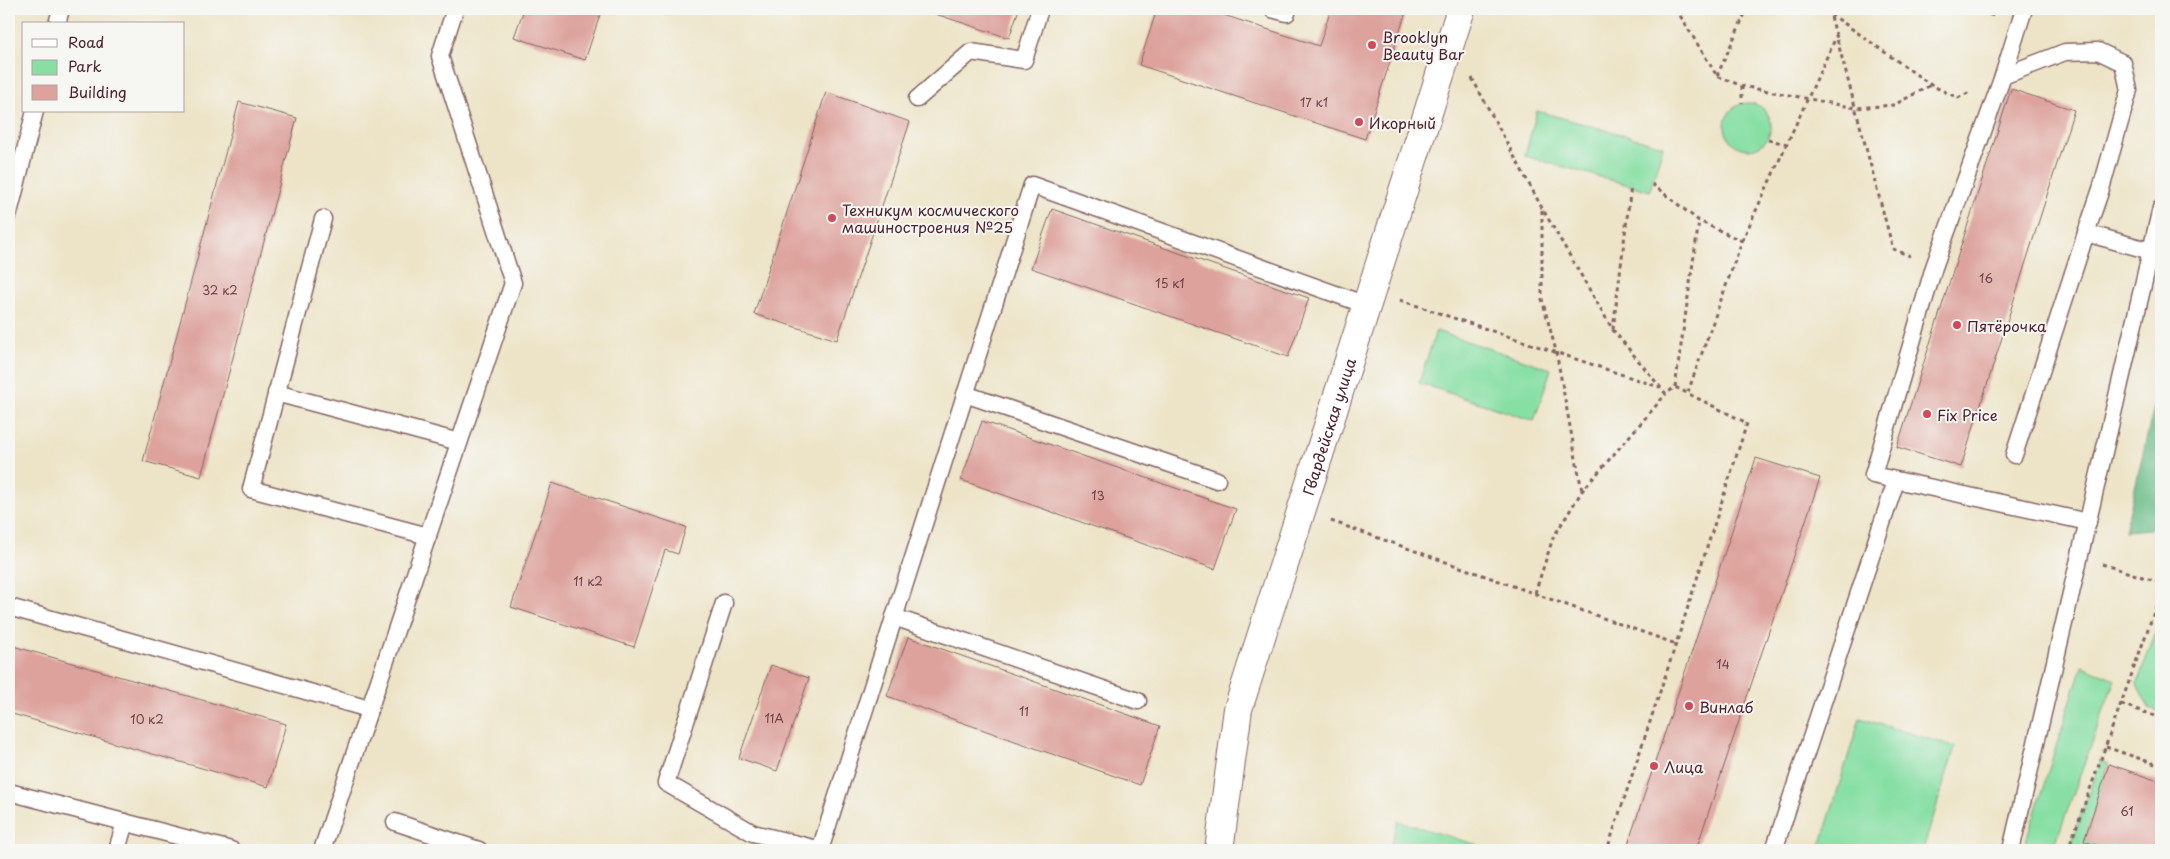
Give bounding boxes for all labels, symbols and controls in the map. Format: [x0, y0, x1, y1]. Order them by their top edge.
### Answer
legend [22, 22, 185, 112]
place label: Brooklyn Beauty Bar [1382, 25, 1464, 65]
text: Road [68, 30, 104, 53]
marker: Brooklyn Beauty Bar [1366, 39, 1378, 51]
text: Park [68, 54, 102, 77]
text: Building [68, 80, 127, 103]
house number: 17 к1 [1300, 93, 1328, 111]
place label: Икорный [1369, 111, 1436, 134]
marker: Икорный [1353, 116, 1365, 128]
place label: Техникум космического машиностроения №25 [842, 198, 1019, 238]
marker: Техникум космического машиностроения №25 [826, 212, 838, 224]
house number: 16 [1979, 269, 1993, 287]
house number: 15 к1 [1155, 274, 1185, 292]
house number: 32 к2 [202, 281, 238, 299]
place label: Пятёрочка [1967, 314, 2047, 337]
marker: Пятёрочка [1951, 319, 1963, 331]
street label: Гвардейская улица [1295, 354, 1361, 498]
place label: Fix Price [1937, 403, 1998, 426]
marker: Fix Price [1921, 408, 1933, 420]
house number: 13 [1091, 486, 1105, 504]
house number: 11 к2 [573, 572, 603, 590]
house number: 14 [1716, 655, 1730, 673]
place label: Винлаб [1699, 695, 1753, 718]
marker: Винлаб [1683, 700, 1695, 712]
house number: 11 [1019, 702, 1029, 720]
house number: 11А [764, 709, 784, 727]
house number: 10 к2 [130, 710, 164, 728]
place label: Лица [1664, 755, 1704, 778]
marker: Лица [1648, 760, 1660, 772]
house number: 61 [2120, 802, 2134, 820]

